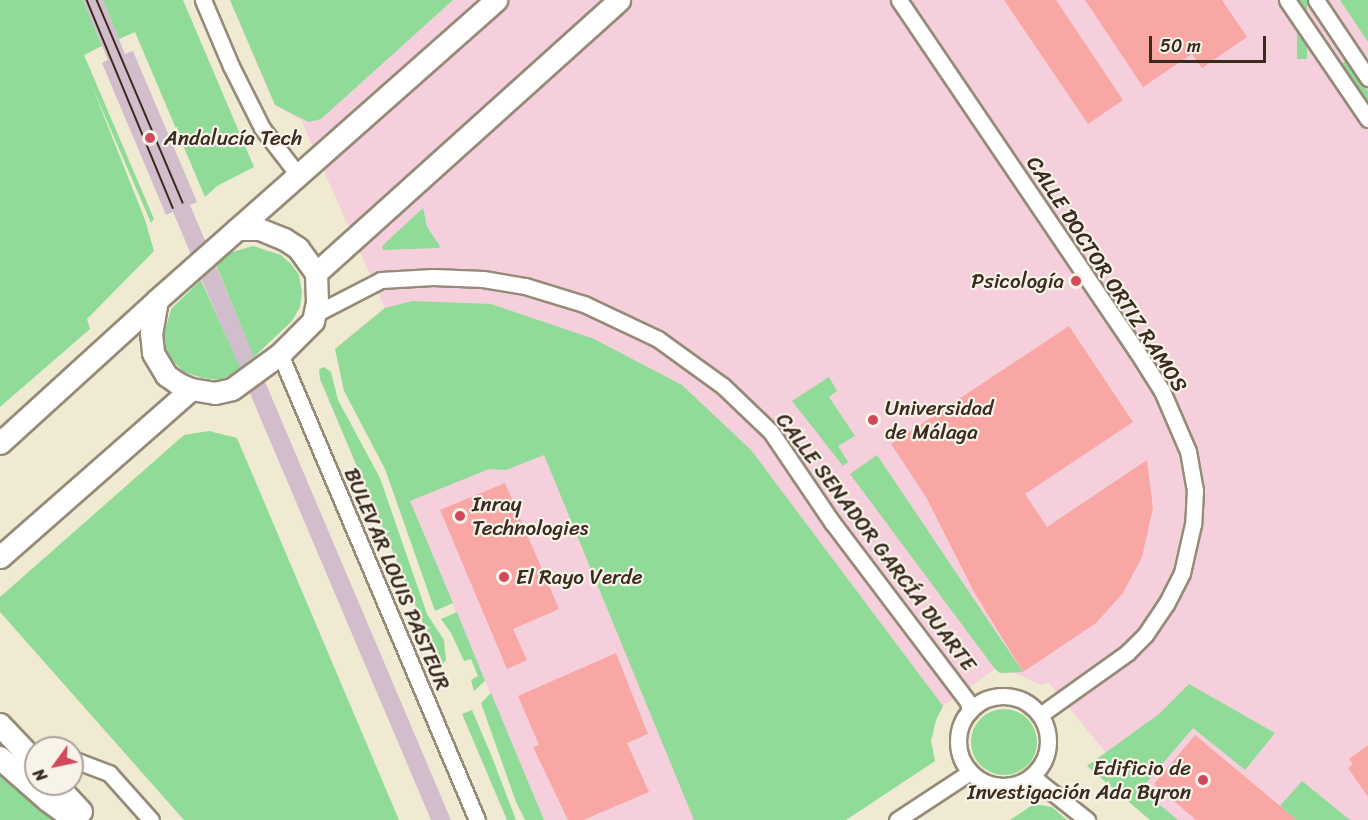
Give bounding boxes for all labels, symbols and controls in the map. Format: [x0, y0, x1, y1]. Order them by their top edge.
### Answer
scale bar [1152, 24, 1269, 62]
text: 50 m [1160, 30, 1201, 62]
place label: Andalucía Tech [164, 125, 302, 151]
marker: Andalucía Tech [141, 129, 159, 147]
street label: CALLE DOCTOR ORTIZ RAMOS [1021, 152, 1193, 396]
place label: Psicología [971, 268, 1064, 294]
marker: Psicología [1069, 274, 1083, 288]
place label: Universidad de Málaga [885, 395, 993, 445]
street label: CALLE SENADOR GARCÍA DUARTE [771, 409, 981, 675]
marker: Universidad de Málaga [866, 413, 880, 427]
street label: BULEVAR LOUIS PASTEUR [338, 463, 456, 695]
place label: Inray Technologies [472, 491, 588, 541]
marker: Inray Technologies [453, 509, 467, 523]
place label: El Rayo Verde [516, 564, 641, 590]
marker: El Rayo Verde [497, 570, 511, 584]
north arrow [24, 736, 84, 796]
place label: Edificio de Investigación Ada Byron [967, 755, 1191, 805]
text: N [25, 762, 55, 788]
marker: Edificio de Investigación Ada Byron [1196, 773, 1210, 787]

